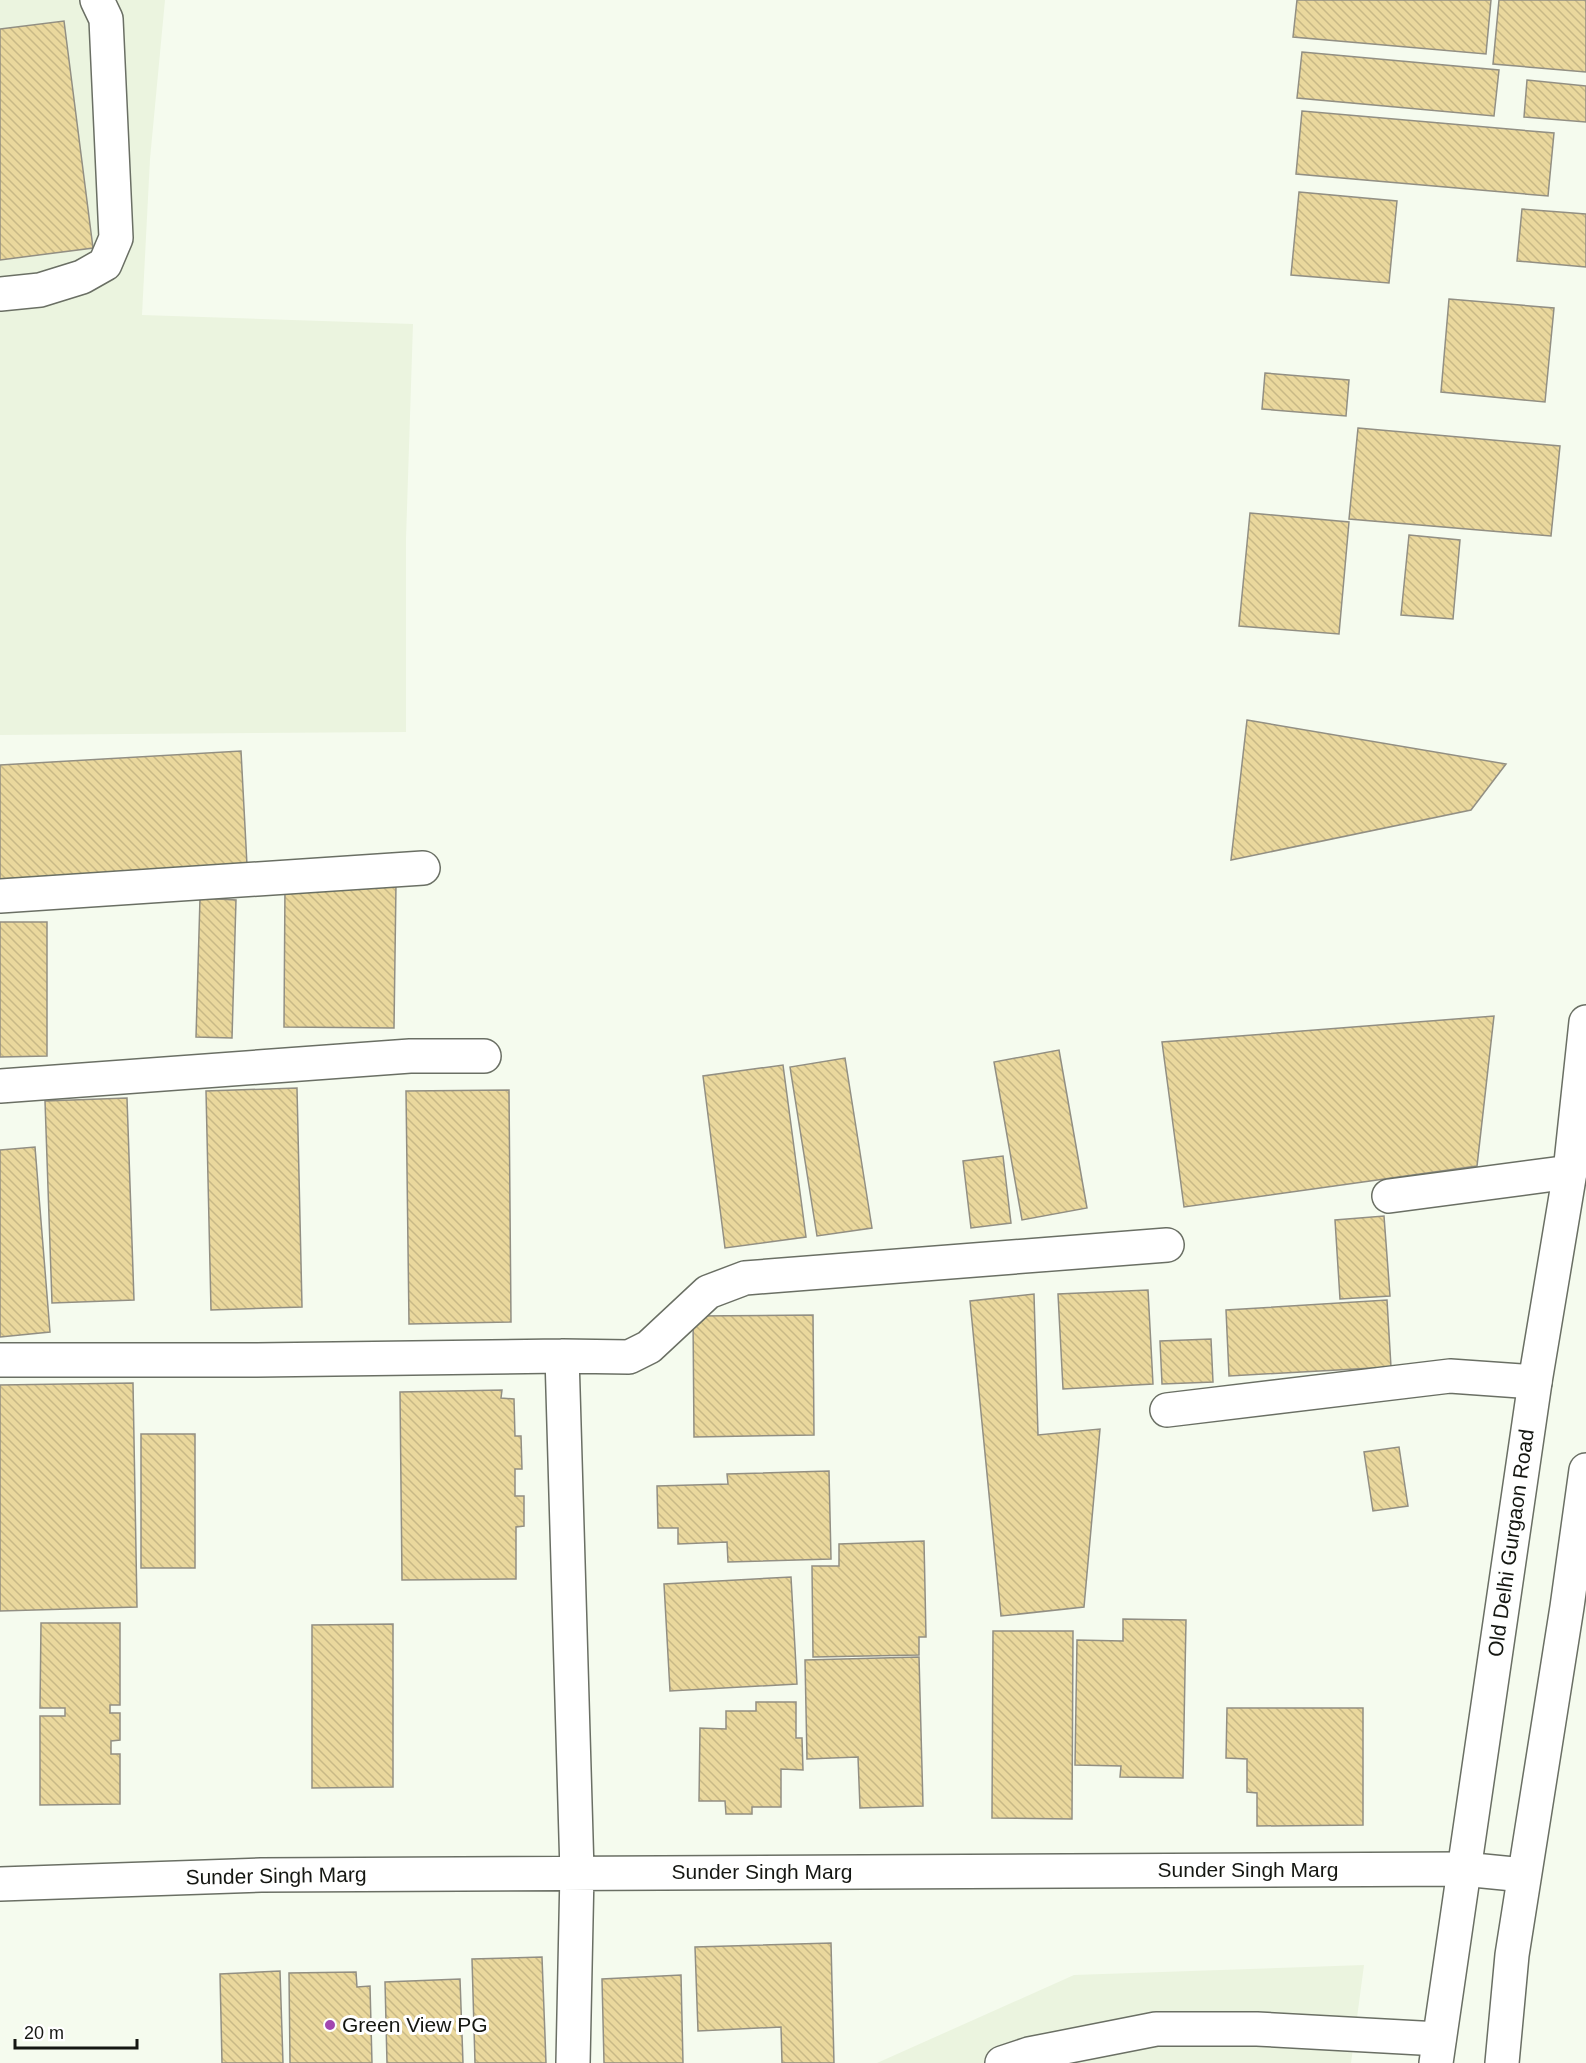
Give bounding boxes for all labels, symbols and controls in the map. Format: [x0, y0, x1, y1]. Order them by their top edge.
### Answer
street label: Old Delhi Gurgaon Road [1483, 1427, 1538, 1658]
street label: Sunder Singh Marg [1158, 1858, 1338, 1881]
street label: Sunder Singh Marg [672, 1860, 852, 1883]
street label: Sunder Singh Marg [185, 1862, 367, 1889]
scale bar [15, 2012, 136, 2050]
place label: Green View PG [342, 2013, 488, 2036]
marker: Green View PG [323, 2018, 337, 2032]
text: 20 m [24, 2023, 64, 2043]

